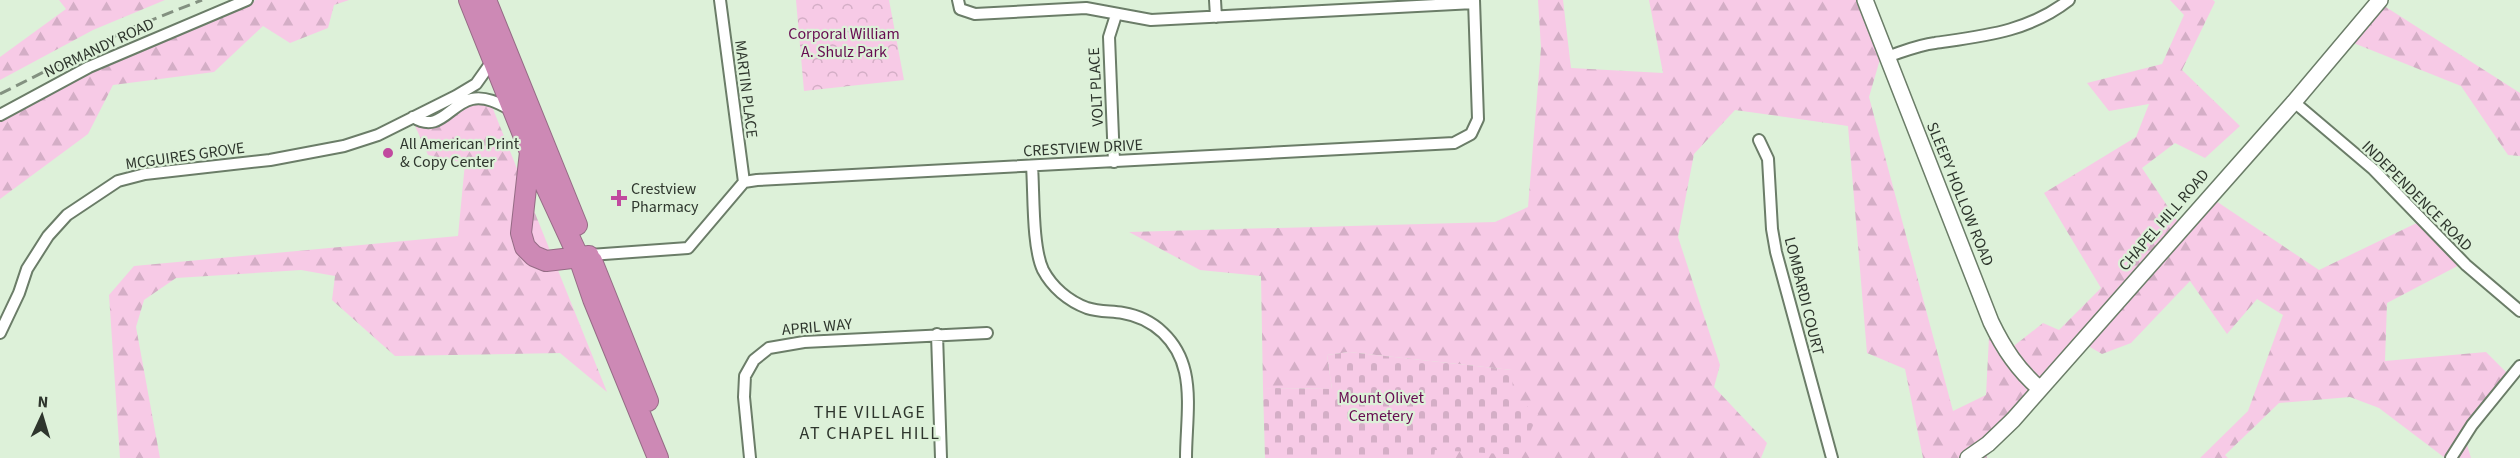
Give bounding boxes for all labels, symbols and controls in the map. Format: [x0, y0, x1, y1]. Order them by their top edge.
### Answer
street label: NORMANDY ROAD [40, 13, 158, 83]
park label: Corporal William A. Shulz Park [788, 23, 900, 63]
street label: MARTIN PLACE [729, 39, 763, 139]
street label: VOLT PLACE [1083, 47, 1109, 127]
street label: SLEEPY HOLLOW ROAD [1921, 119, 1999, 269]
place label: All American Print & Copy Center [400, 133, 520, 173]
street label: CRESTVIEW DRIVE [1023, 134, 1143, 162]
street label: INDEPENDENCE ROAD [2357, 136, 2477, 256]
street label: MCGUIRES GROVE [124, 137, 246, 175]
marker: All American Print & Copy Center [381, 146, 395, 160]
street label: CHAPEL HILL ROAD [2114, 164, 2214, 276]
place label: Crestview Pharmacy [631, 178, 699, 218]
marker: Crestview Pharmacy [612, 191, 626, 205]
street label: LOMBARDI COURT [1779, 235, 1829, 358]
street label: APRIL WAY [781, 313, 854, 341]
north arrow [12, 386, 72, 446]
park label: Mount Olivet Cemetery [1338, 387, 1424, 427]
text: N [37, 391, 49, 413]
district label: THE VILLAGE AT CHAPEL HILL [800, 400, 940, 446]

